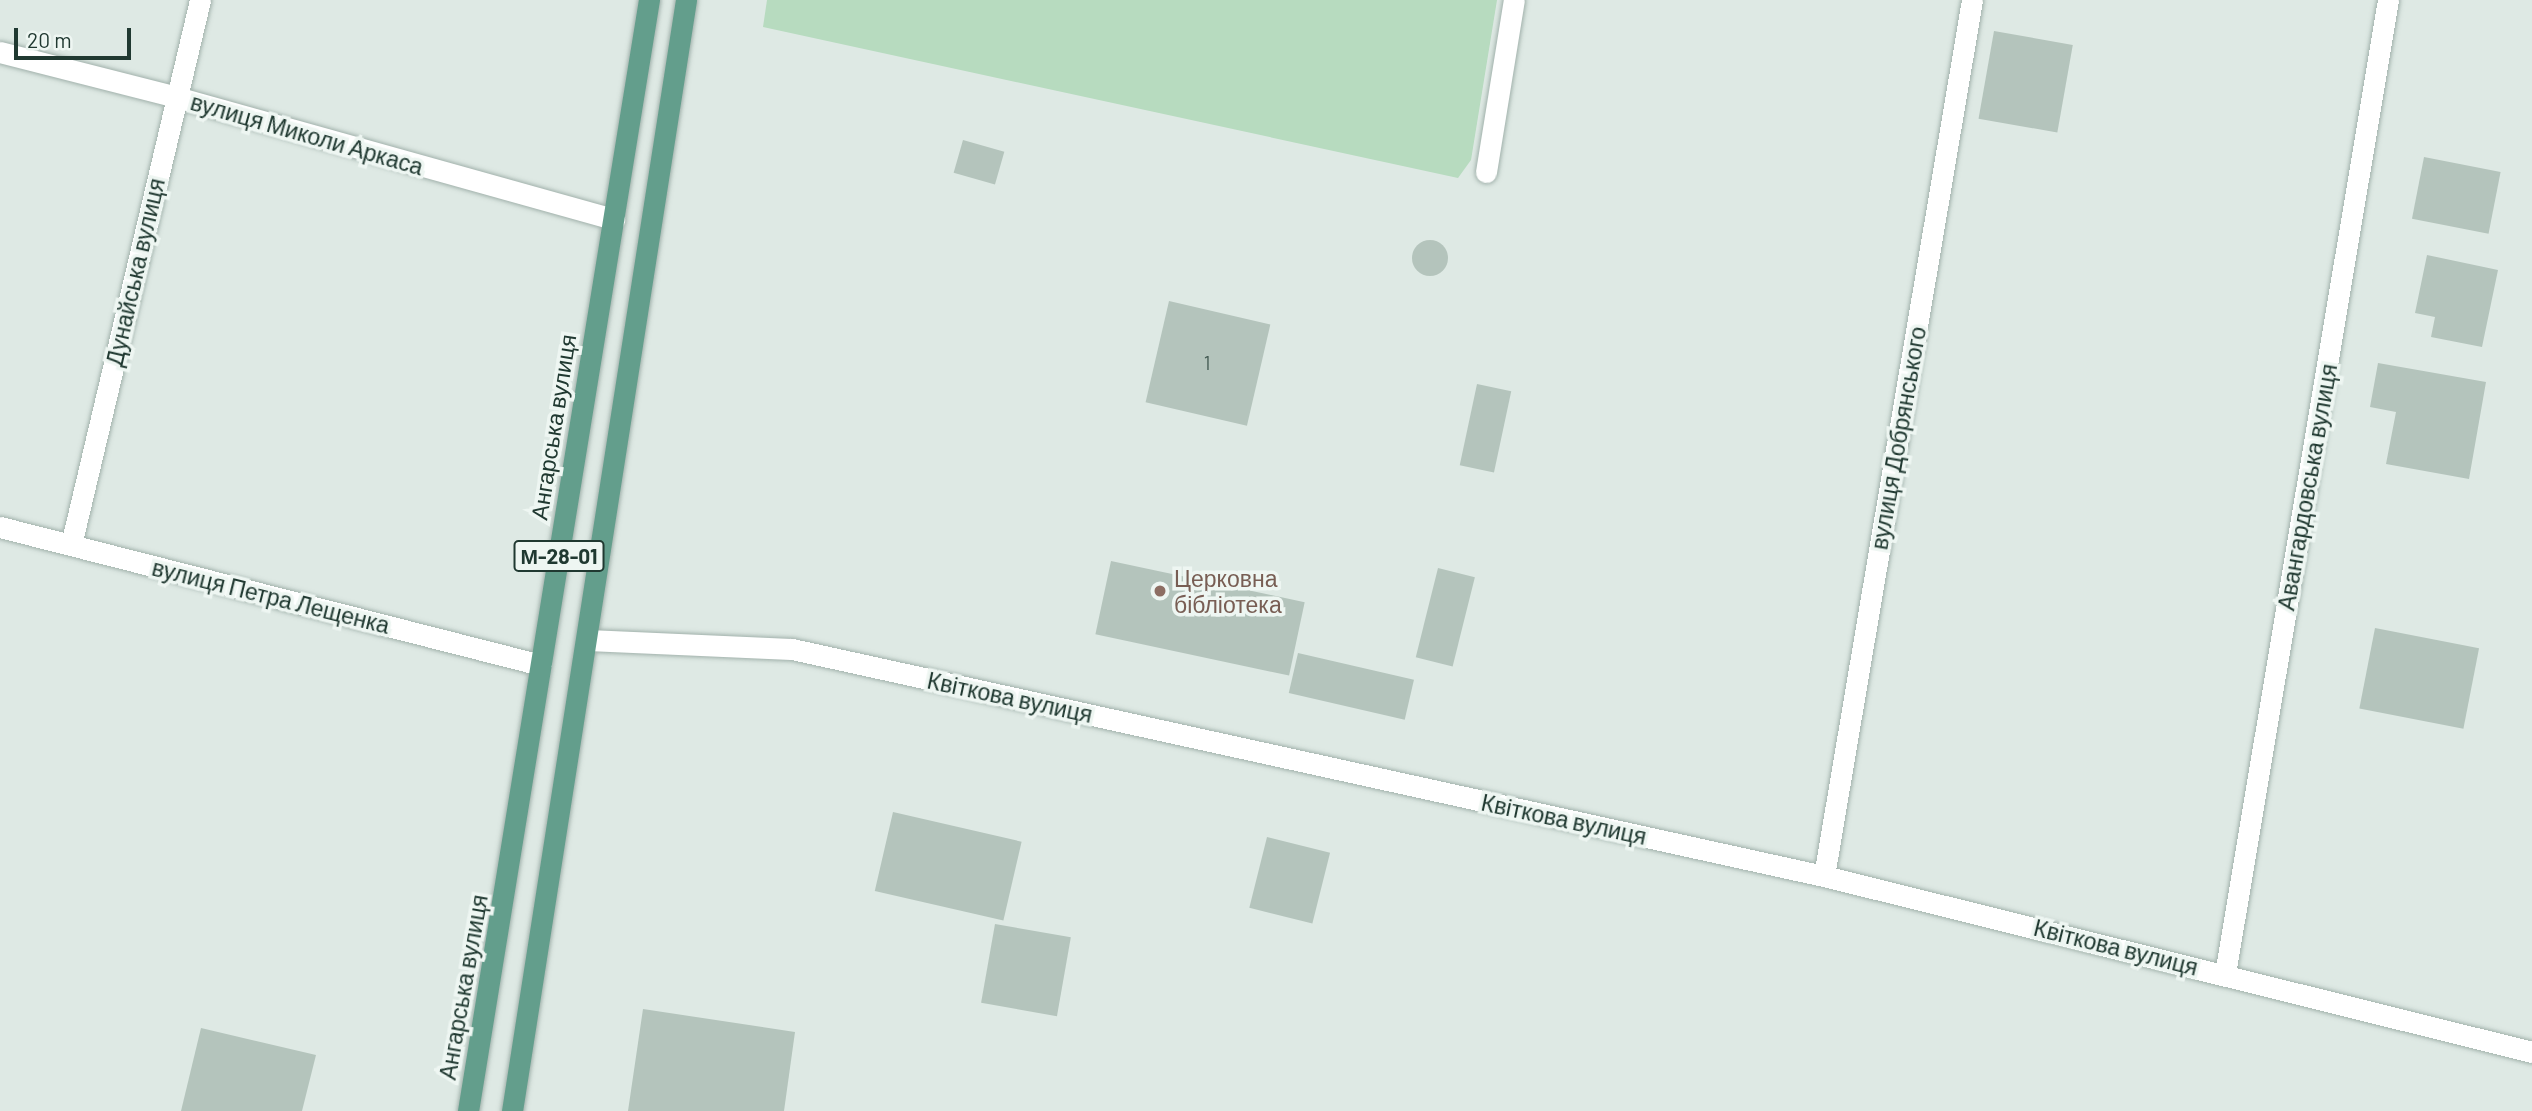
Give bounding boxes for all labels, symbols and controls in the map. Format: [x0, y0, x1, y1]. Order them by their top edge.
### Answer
scale bar [18, 14, 135, 58]
text: 20 m [27, 27, 72, 52]
street label: вулиця Миколи Аркаса [188, 88, 426, 180]
street label: Дунайська вулиця [100, 175, 170, 369]
street label: вулиця Добрянського [1865, 324, 1931, 552]
street label: Ангарська вулиця [525, 332, 581, 522]
house number: 1 [1204, 352, 1210, 374]
street label: Авангардовська вулиця [2272, 362, 2342, 612]
road number: М-28-01 [514, 538, 604, 574]
street label: вулиця Петра Лещенка [149, 553, 393, 639]
place label: Церковна бібліотека [1174, 564, 1282, 618]
marker: Церковна бібліотека [1152, 583, 1168, 599]
street label: Квіткова вулиця [925, 666, 1095, 728]
street label: Квіткова вулиця [1479, 788, 1649, 850]
street label: Ангарська вулиця [433, 892, 493, 1082]
street label: Квіткова вулиця [2031, 913, 2201, 981]

